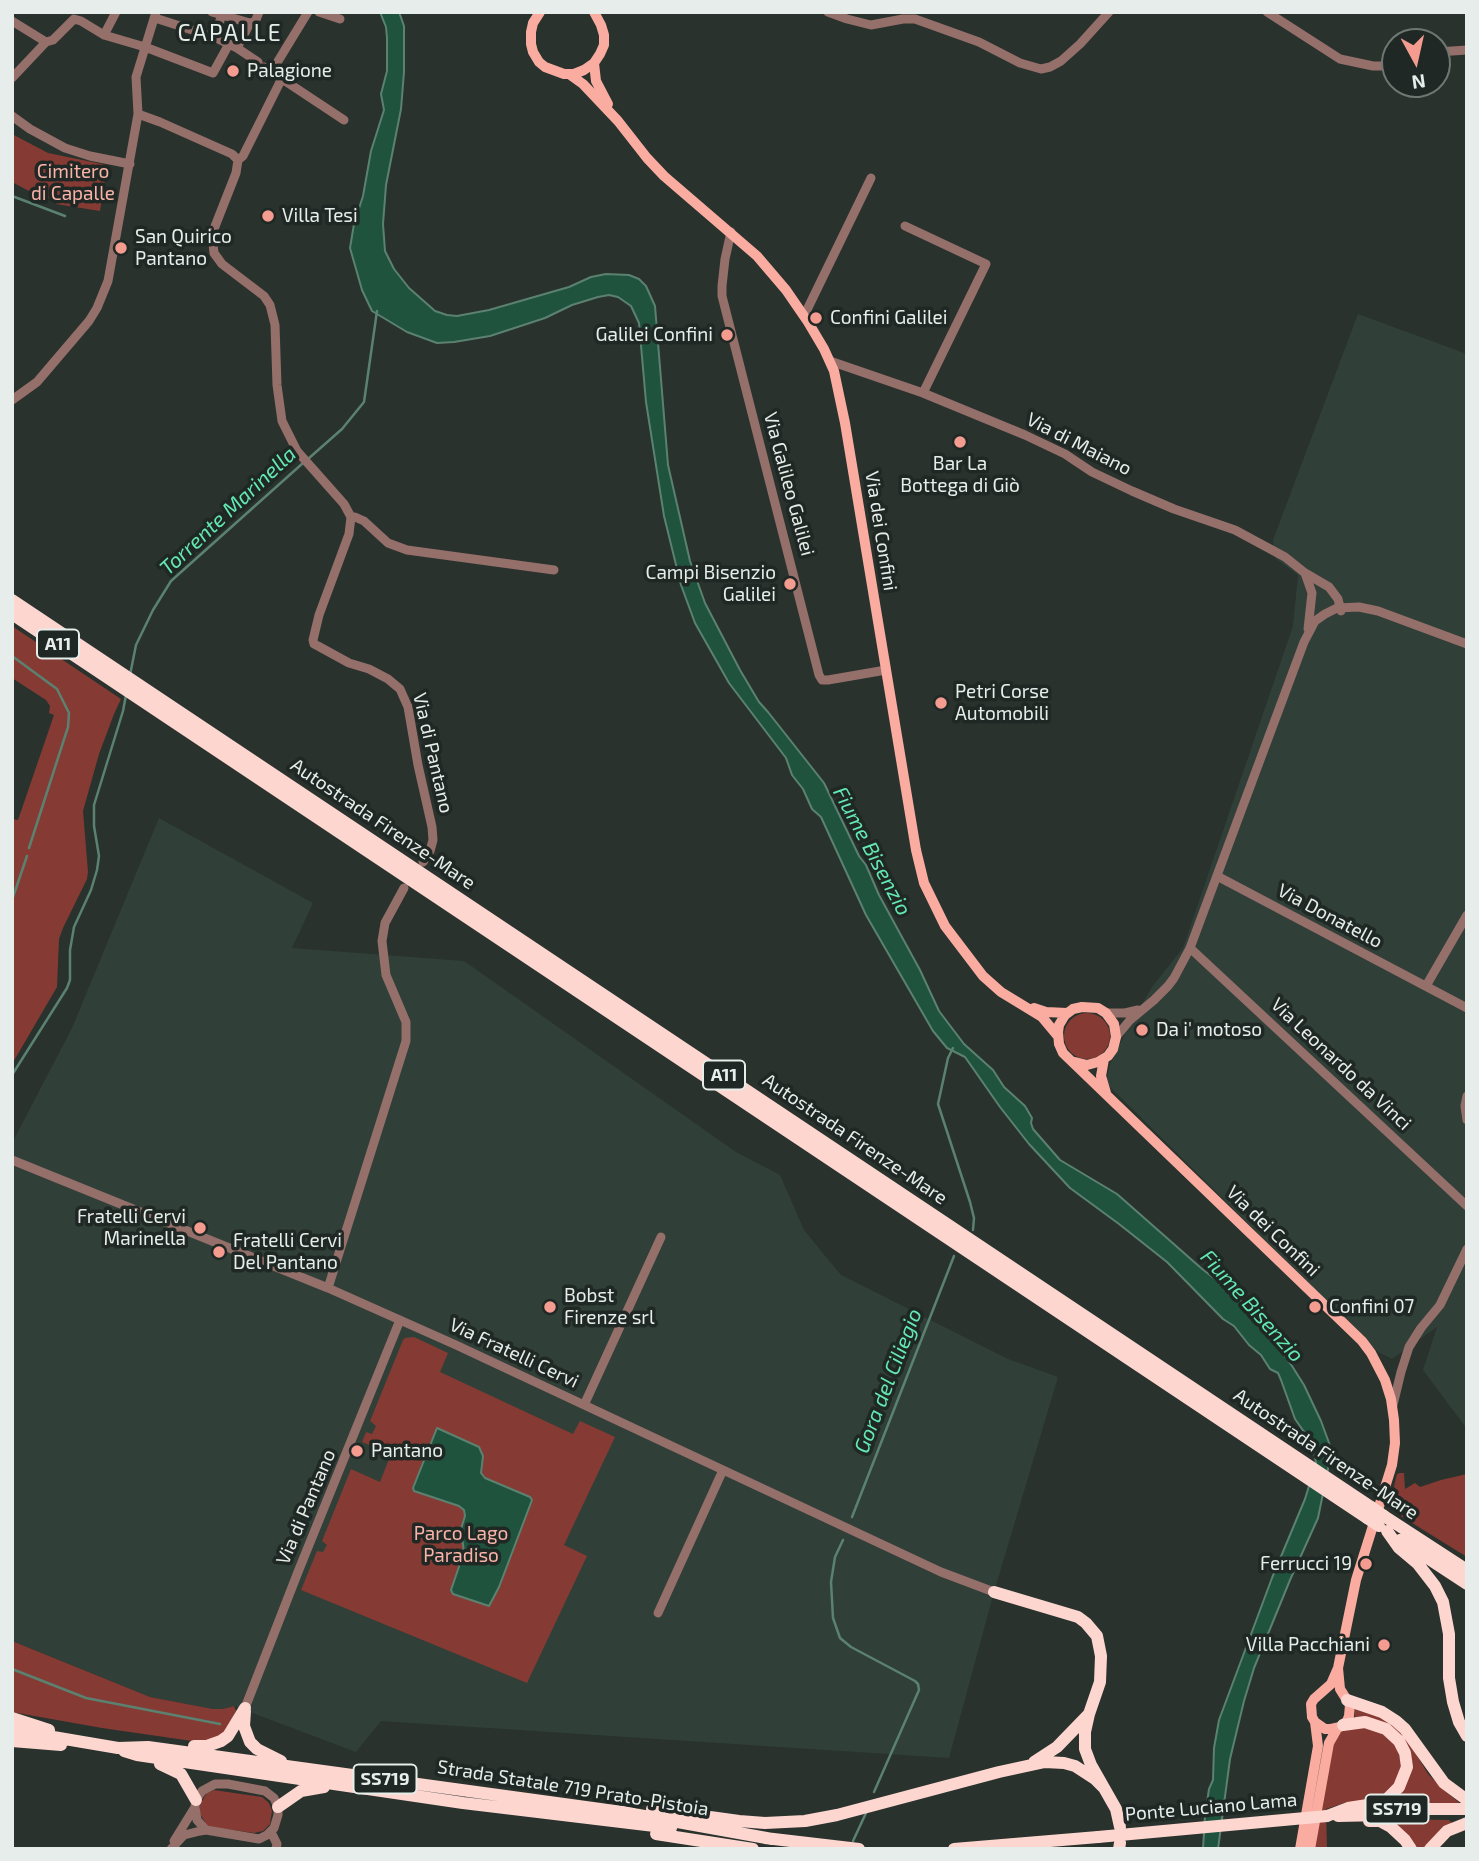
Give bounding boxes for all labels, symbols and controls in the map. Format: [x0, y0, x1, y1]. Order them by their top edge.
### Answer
district label: CAPALLE [178, 19, 282, 47]
north arrow [1381, 28, 1451, 98]
place label: Palagione [247, 60, 332, 82]
marker: Palagione [225, 63, 241, 79]
text: N [1410, 70, 1427, 95]
park label: Cimitero di Capalle [31, 161, 115, 205]
place label: Villa Tesi [282, 205, 358, 227]
marker: Villa Tesi [260, 208, 276, 224]
place label: San Quirico Pantano [135, 226, 232, 270]
marker: San Quirico Pantano [113, 240, 129, 256]
place label: Confini Galilei [830, 307, 947, 329]
marker: Confini Galilei [808, 310, 824, 326]
place label: Galilei Confini [596, 324, 713, 346]
marker: Galilei Confini [719, 327, 735, 343]
street label: Via di Maiano [1023, 408, 1135, 480]
street label: Via Galileo Galilei [759, 410, 819, 558]
marker: Bar La Bottega di Giò [952, 434, 968, 450]
water label: Torrente Marinella [155, 441, 301, 581]
place label: Bar La Bottega di Giò [900, 453, 1020, 497]
street label: Via dei Confini [860, 470, 902, 592]
place label: Campi Bisenzio Galilei [646, 562, 776, 606]
marker: Campi Bisenzio Galilei [782, 576, 798, 592]
road number: A11 [37, 630, 79, 658]
place label: Petri Corse Automobili [955, 681, 1049, 725]
street label: Via di Pantano [408, 691, 458, 815]
marker: Petri Corse Automobili [933, 695, 949, 711]
street label: Autostrada Firenze-Mare [286, 754, 480, 894]
water label: Fiume Bisenzio [827, 782, 917, 920]
street label: Via Donatello [1274, 879, 1386, 953]
street label: Via Leonardo da Vinci [1266, 993, 1416, 1135]
place label: Da i' motoso [1156, 1019, 1262, 1041]
marker: Da i' motoso [1134, 1022, 1150, 1038]
road number: A11 [703, 1060, 745, 1090]
street label: Autostrada Firenze-Mare [758, 1069, 952, 1209]
street label: Via dei Confini [1222, 1181, 1324, 1281]
place label: Fratelli Cervi Marinella [77, 1206, 186, 1250]
marker: Fratelli Cervi Marinella [192, 1220, 208, 1236]
place label: Fratelli Cervi Del Pantano [233, 1230, 342, 1274]
marker: Fratelli Cervi Del Pantano [211, 1244, 227, 1260]
water label: Fiume Bisenzio [1195, 1245, 1309, 1367]
place label: Bobst Firenze srl [564, 1285, 655, 1329]
place label: Confini 07 [1329, 1296, 1414, 1318]
marker: Bobst Firenze srl [542, 1299, 558, 1315]
marker: Confini 07 [1307, 1299, 1323, 1315]
water label: Gora del Ciliegio [849, 1305, 927, 1457]
street label: Via Fratelli Cervi [446, 1313, 582, 1393]
street label: Autostrada Firenze-Mare [1229, 1384, 1423, 1524]
place label: Pantano [371, 1440, 443, 1462]
marker: Pantano [349, 1443, 365, 1459]
street label: Via di Pantano [271, 1446, 341, 1568]
park label: Parco Lago Paradiso [414, 1523, 508, 1567]
place label: Ferrucci 19 [1260, 1553, 1352, 1575]
marker: Ferrucci 19 [1358, 1556, 1374, 1572]
place label: Villa Pacchiani [1246, 1634, 1370, 1656]
marker: Villa Pacchiani [1376, 1637, 1392, 1653]
street label: Strada Statale 719 Prato-Pistoia [436, 1755, 710, 1821]
road number: SS719 [354, 1764, 416, 1794]
street label: Ponte Luciano Lama [1124, 1788, 1298, 1826]
road number: SS719 [1366, 1795, 1428, 1824]

